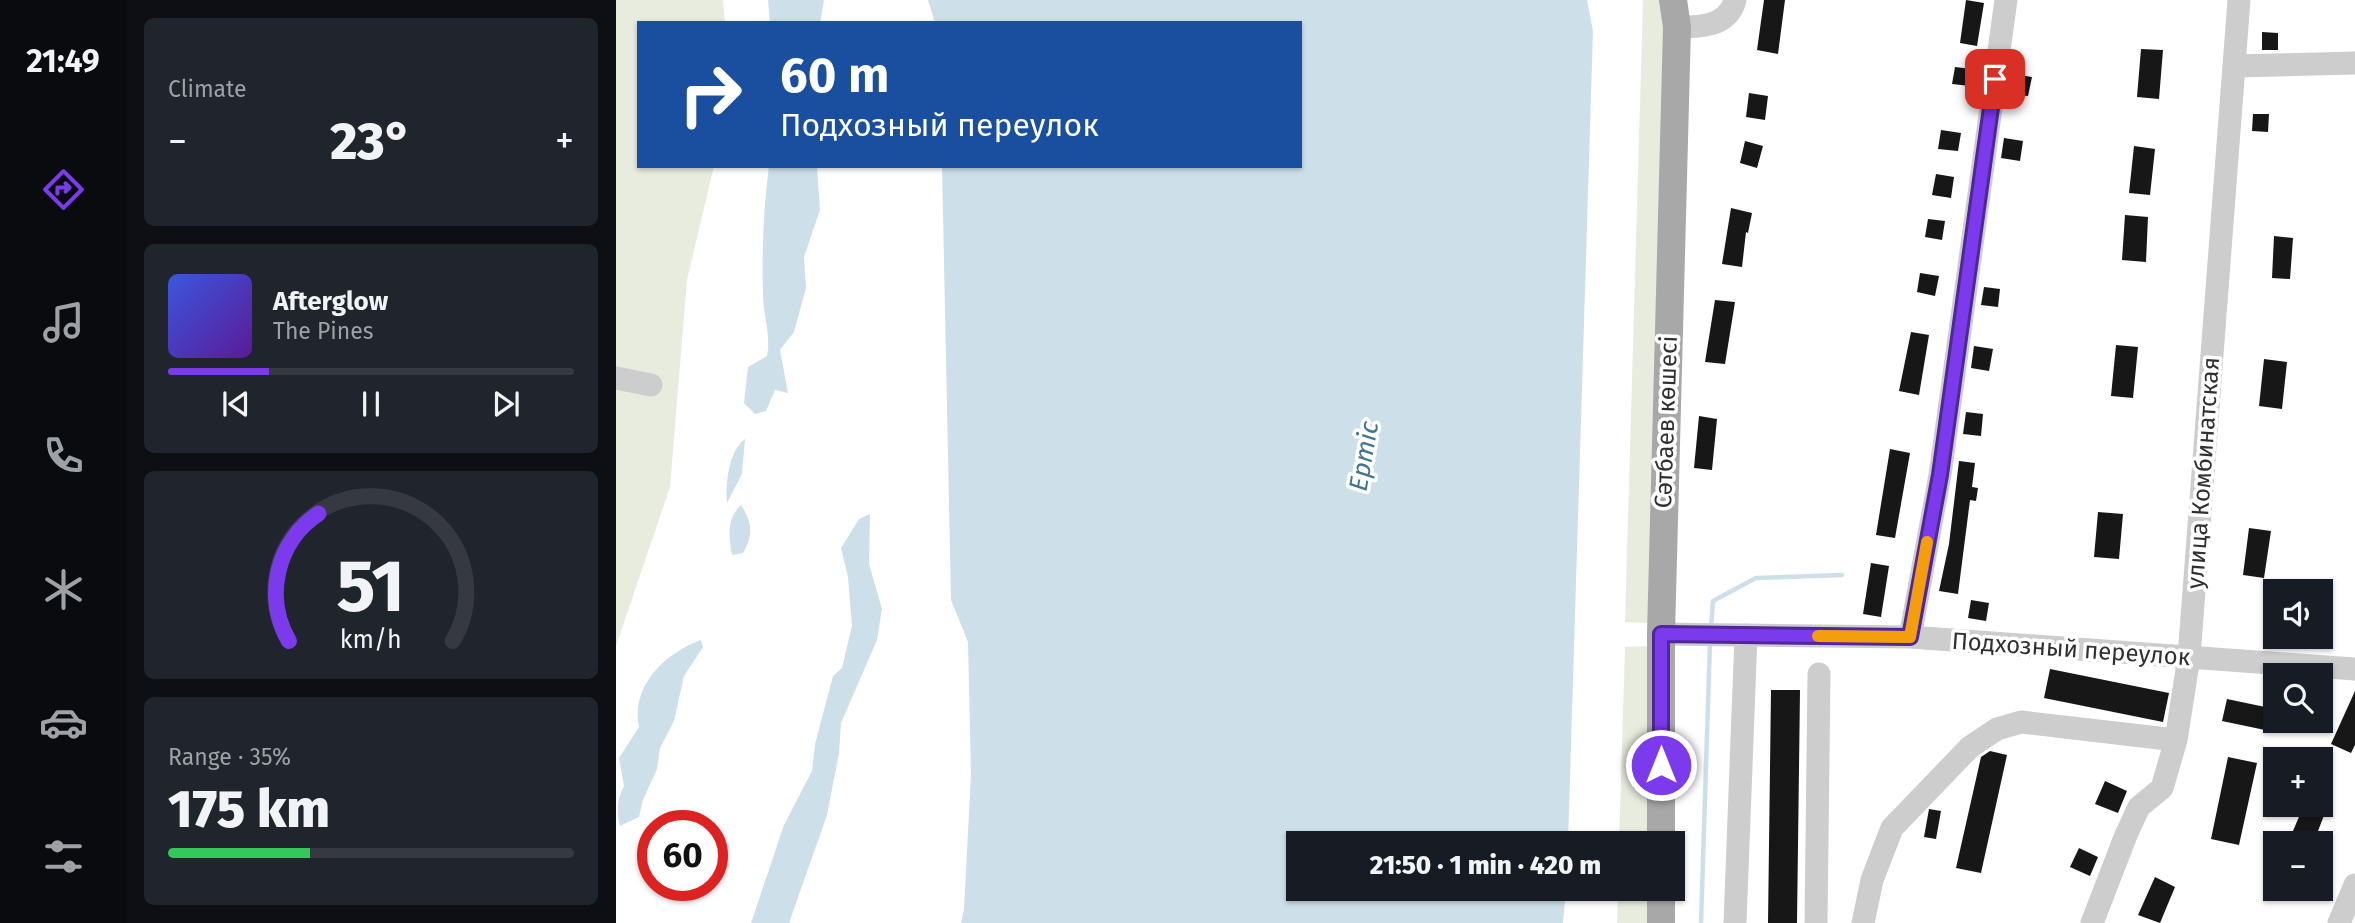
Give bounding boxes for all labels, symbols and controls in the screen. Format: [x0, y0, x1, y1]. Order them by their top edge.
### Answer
text: 21:49 [26, 42, 100, 80]
text: 60 m [780, 46, 889, 105]
icon: right [665, 49, 756, 140]
pin [1965, 49, 2025, 109]
icon: arrive [1976, 60, 2014, 98]
text: Climate [168, 75, 247, 103]
text: Подхозный переулок [780, 106, 1099, 144]
text: 23° [330, 110, 412, 173]
text: − [168, 118, 187, 164]
text: + [555, 118, 574, 164]
icon: directions [39, 165, 88, 214]
text: Afterglow [273, 286, 388, 317]
icon: music [39, 298, 88, 347]
text: The Pines [273, 317, 374, 345]
street label: Сәтбаев көшесі [1649, 335, 1683, 509]
street label: улица Комбинатская [2181, 356, 2225, 590]
icon: previous [217, 385, 255, 423]
icon: pause [352, 385, 390, 423]
icon: next [487, 385, 525, 423]
water label: Ертіс [1343, 418, 1386, 493]
icon: phone [39, 431, 88, 480]
text: 51 [337, 543, 405, 630]
icon: climate [39, 565, 88, 614]
map controls [2263, 579, 2333, 901]
button: sound [2263, 579, 2333, 649]
text: km/h [340, 624, 402, 654]
street label: Подхозный переулок [1951, 627, 2192, 671]
button: search [2263, 663, 2333, 733]
icon: car [39, 698, 88, 747]
position arrow [1624, 728, 1698, 802]
text: Range · 35% [168, 743, 291, 771]
button: + [2263, 747, 2333, 817]
text: 175 km [168, 778, 330, 841]
speed limit sign: 60 [637, 810, 728, 901]
button: − [2263, 831, 2333, 901]
icon: filters [39, 832, 88, 881]
text: 21:50 · 1 min · 420 m [1370, 850, 1601, 881]

